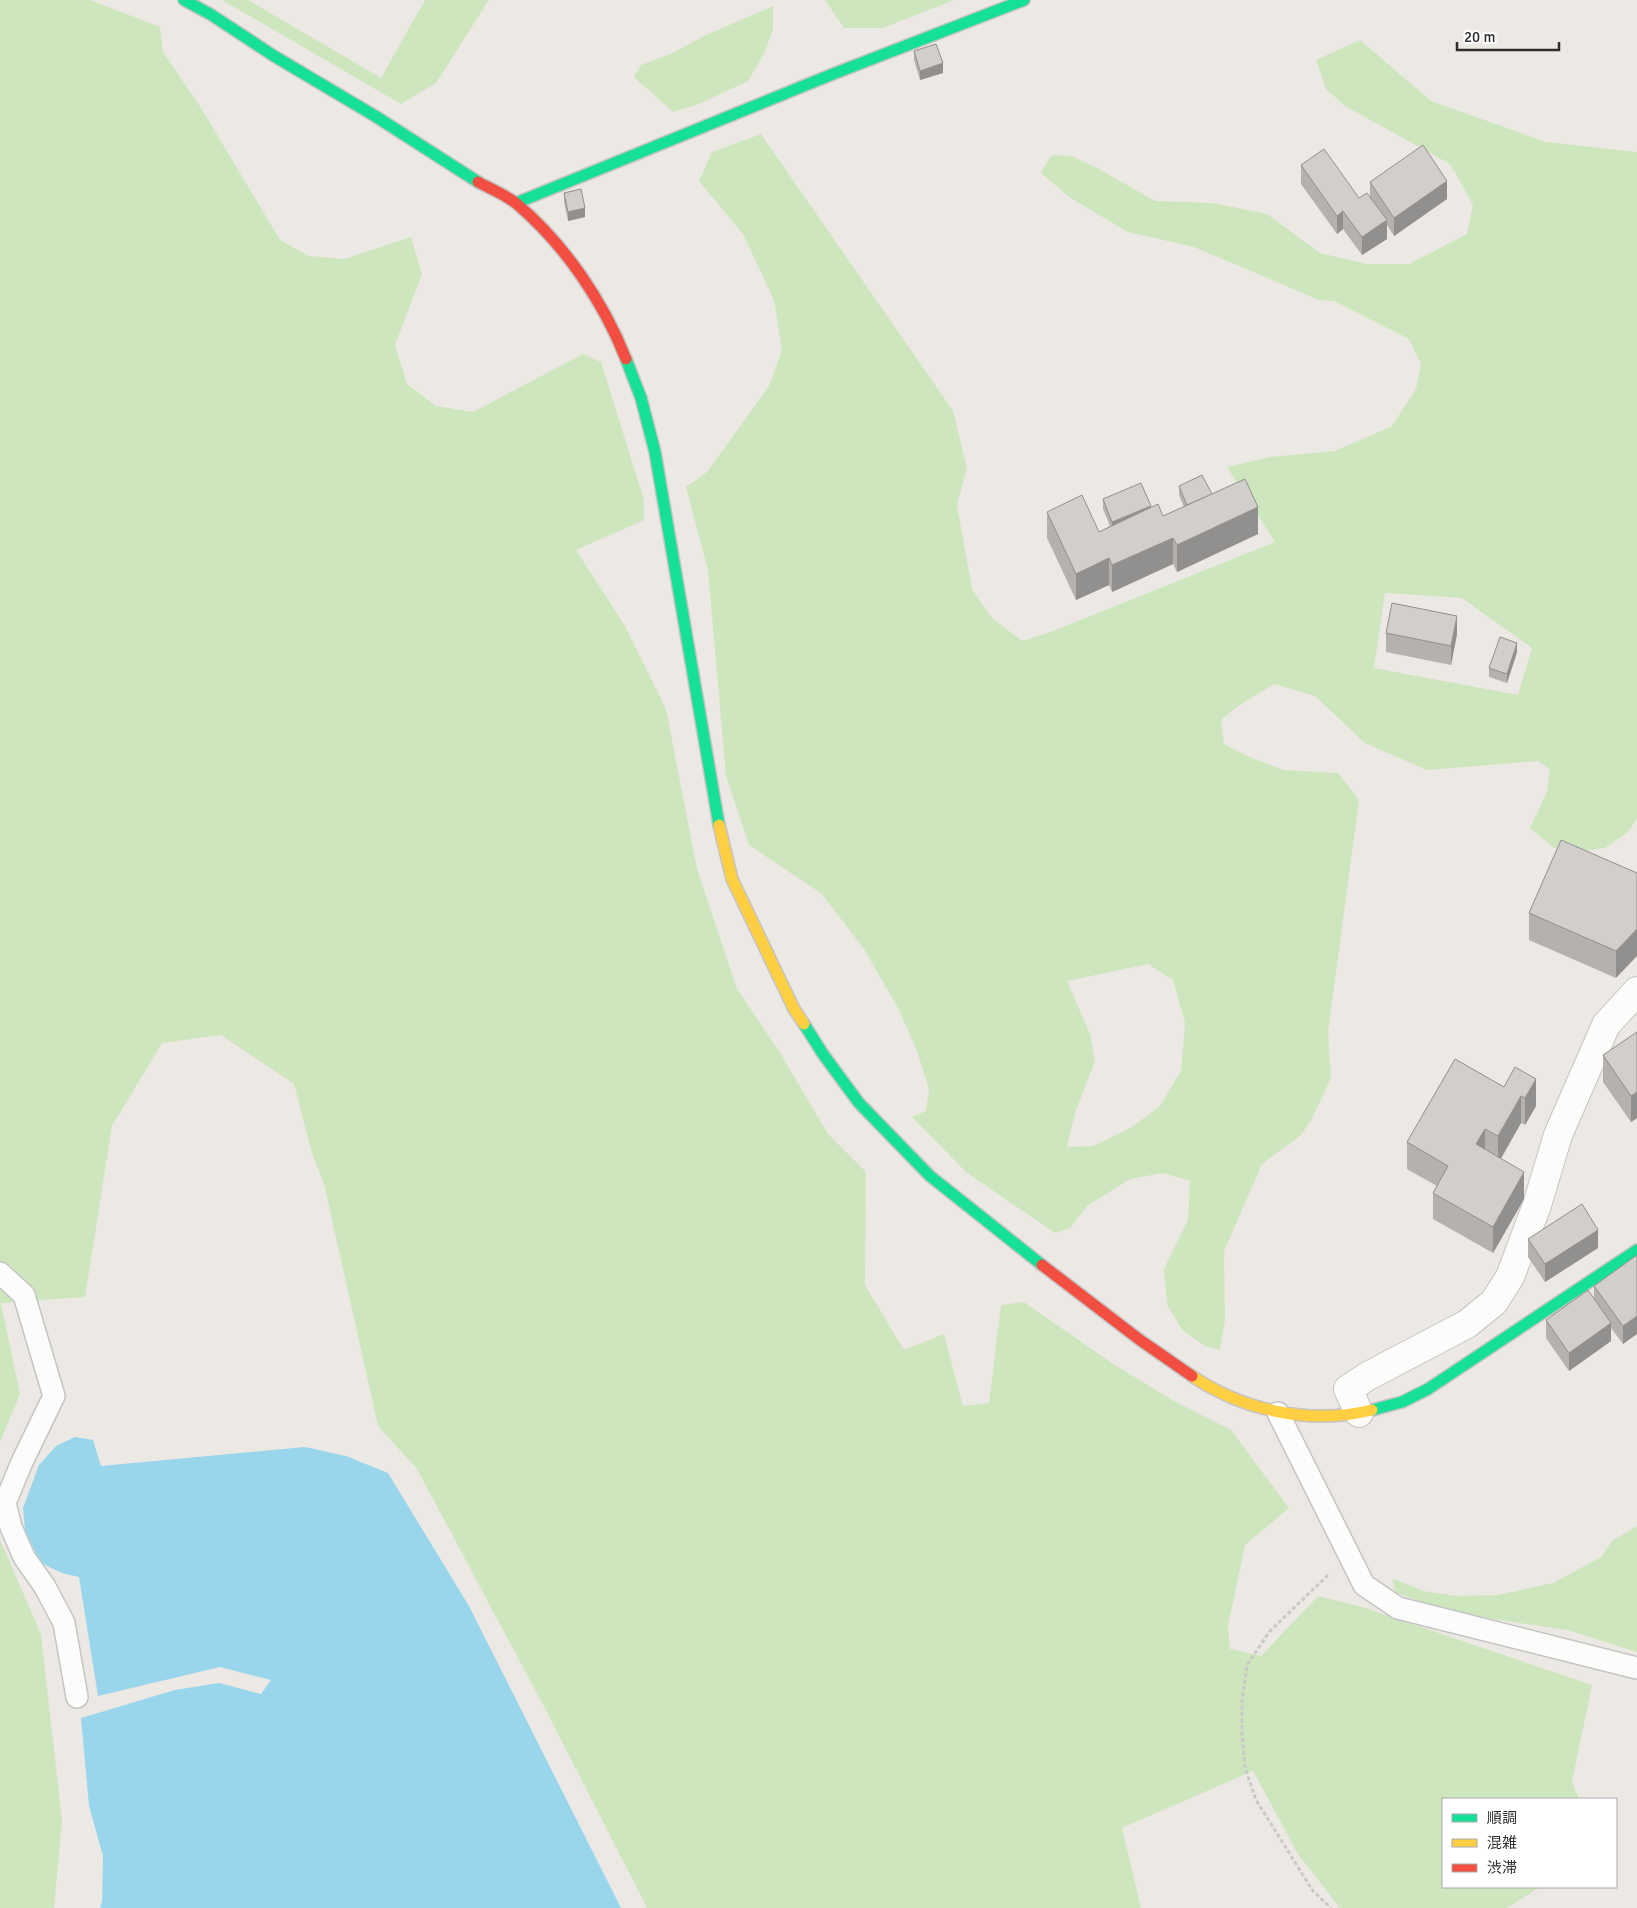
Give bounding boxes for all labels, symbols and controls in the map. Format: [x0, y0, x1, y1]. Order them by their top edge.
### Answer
scale bar [1457, 20, 1560, 52]
text: 20 m [1464, 28, 1495, 46]
legend [1442, 1798, 1617, 1888]
text: 順調 [1487, 1809, 1517, 1827]
text: 混雑 [1487, 1834, 1517, 1852]
text: 渋滞 [1487, 1859, 1517, 1877]

